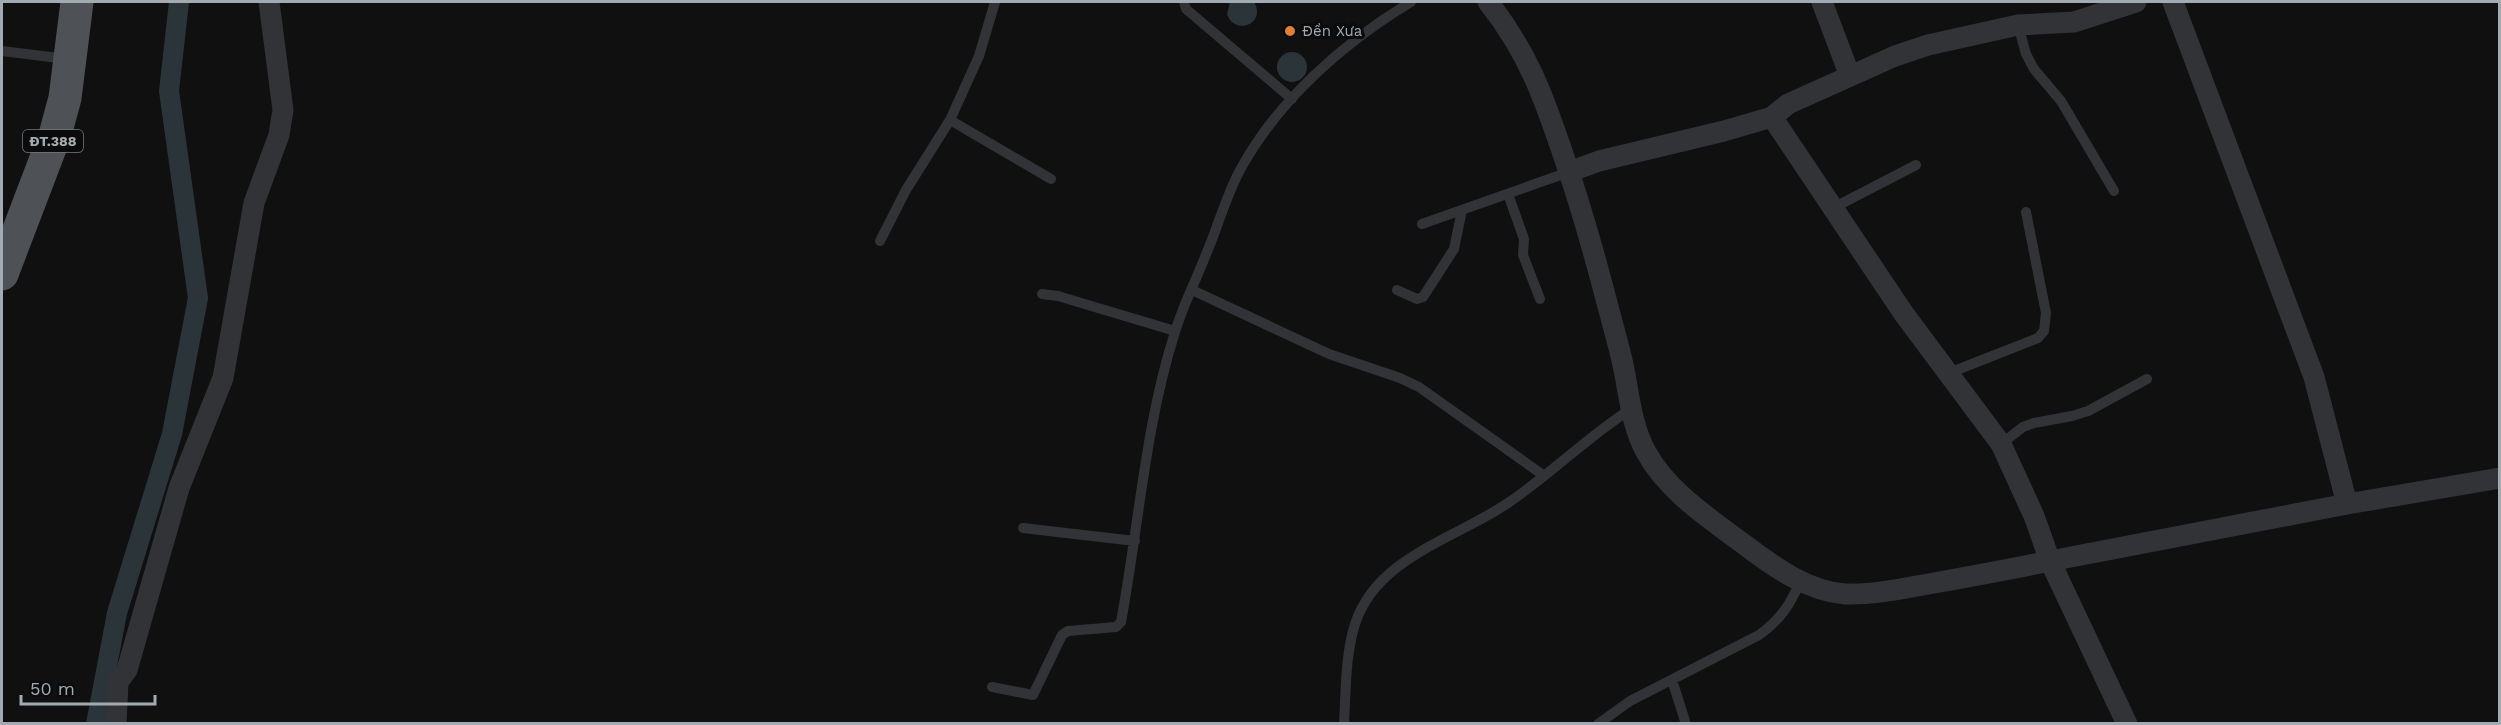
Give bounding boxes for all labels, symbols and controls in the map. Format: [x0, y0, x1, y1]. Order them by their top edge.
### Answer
place label: Đền Xưa [1302, 22, 1363, 40]
marker: Đền Xưa [1283, 24, 1297, 38]
road number: ĐT.388 [23, 130, 83, 152]
scale bar [21, 668, 154, 706]
text: 50 m [30, 678, 75, 699]

